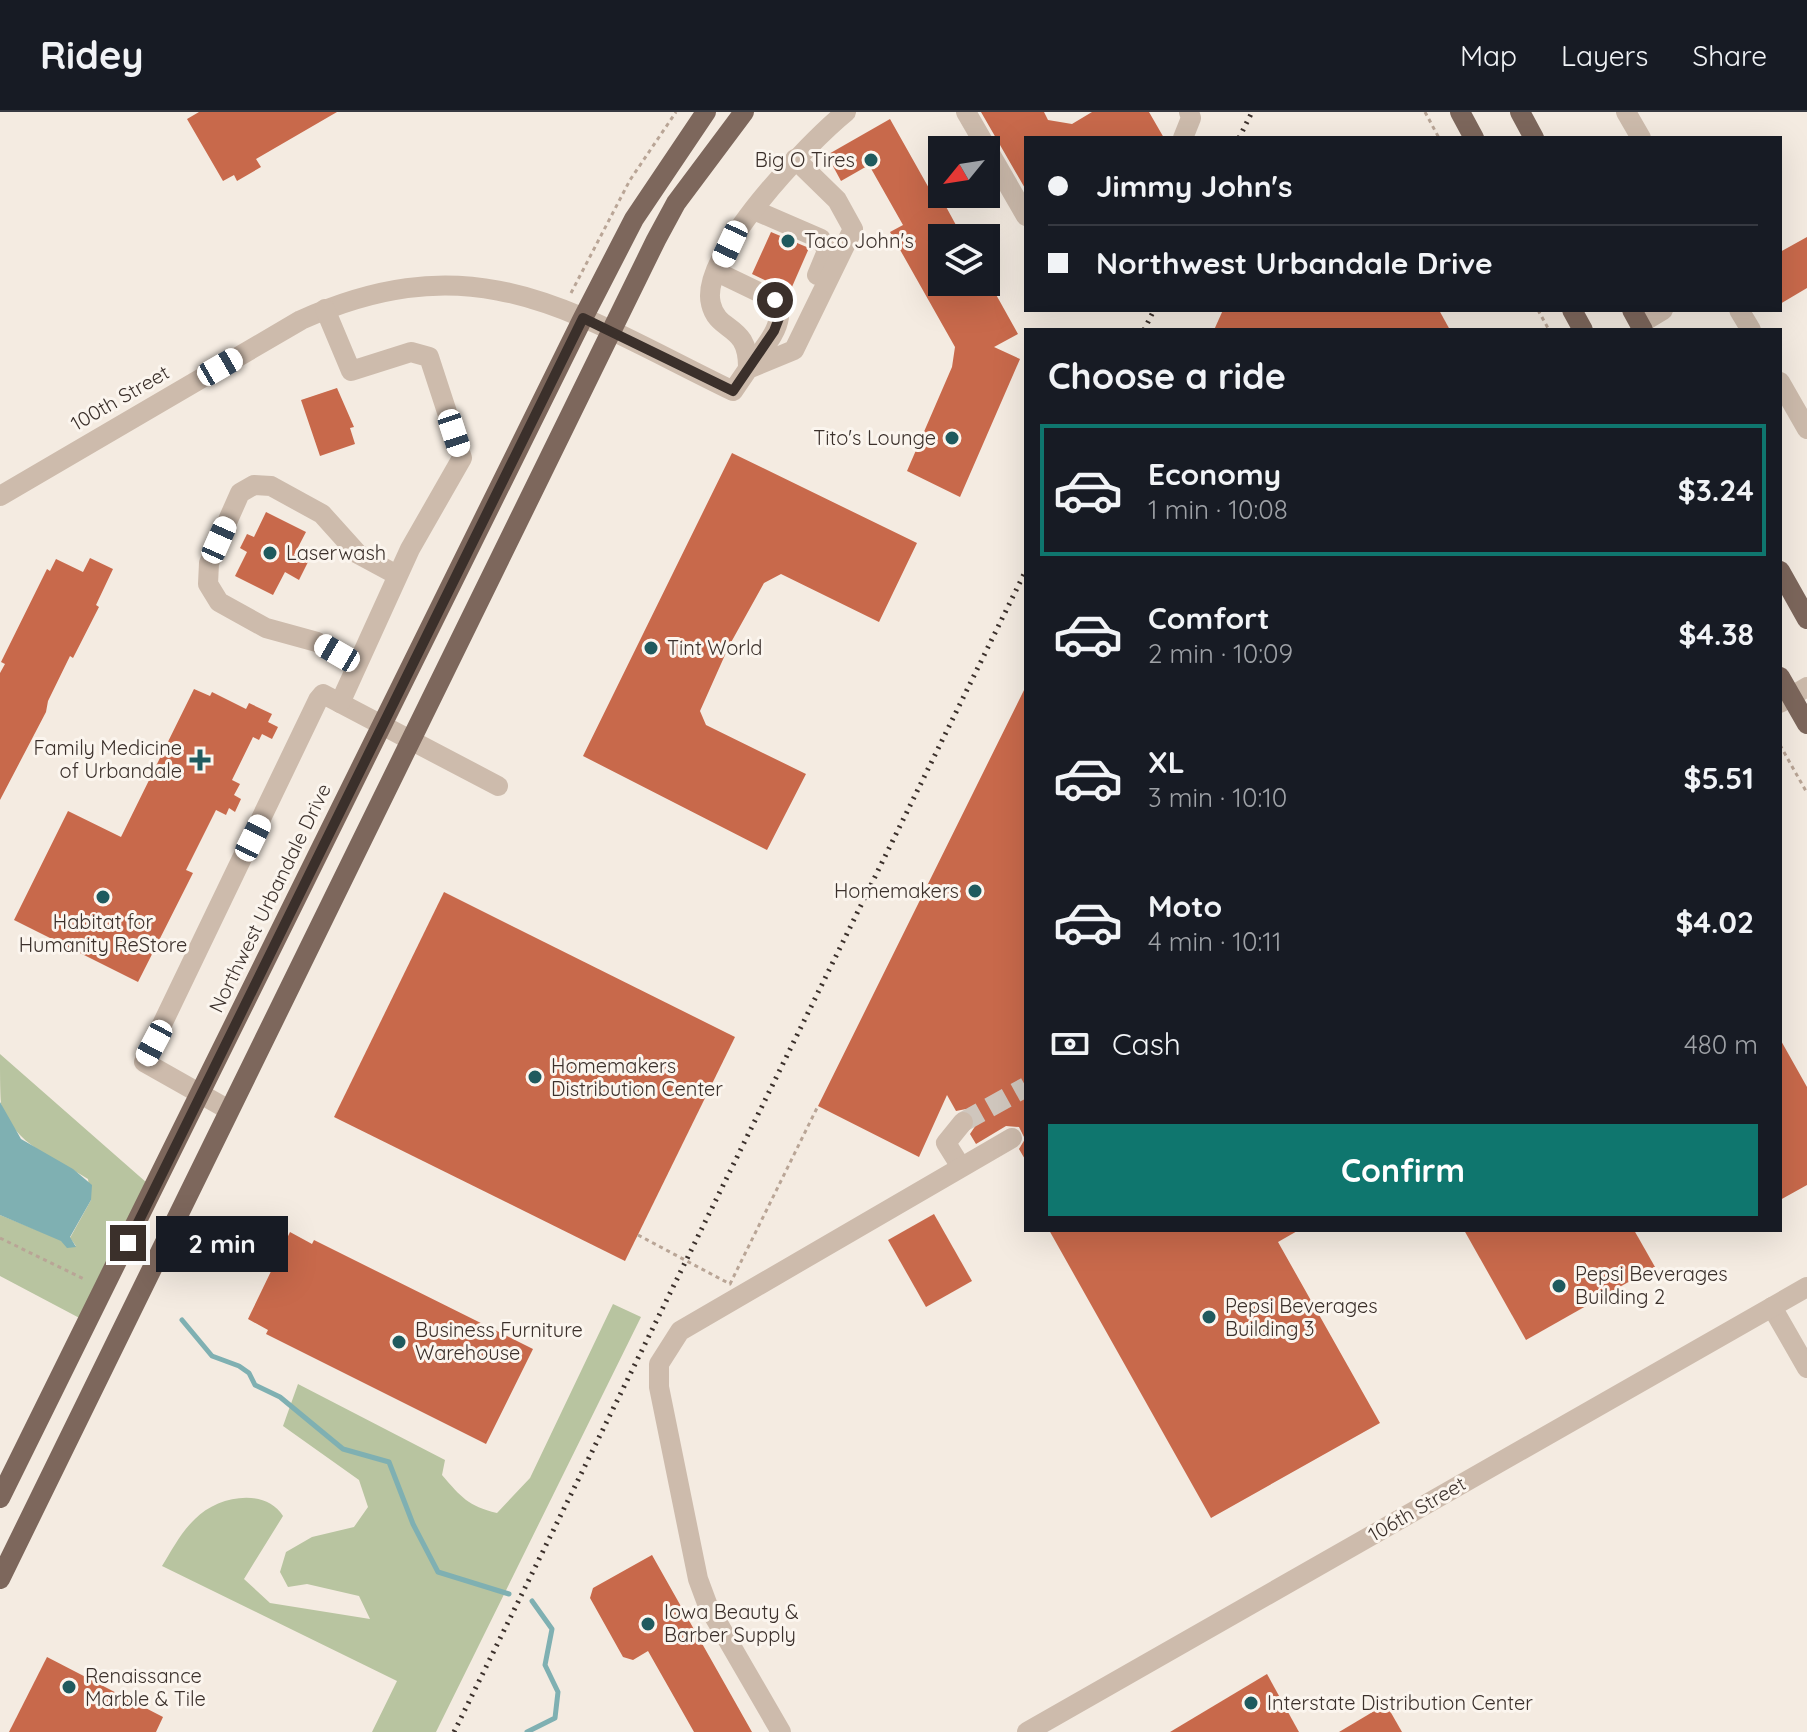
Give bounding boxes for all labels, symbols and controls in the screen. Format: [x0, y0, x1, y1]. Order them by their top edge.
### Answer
text: Ridey [40, 31, 143, 79]
text: Map [1460, 38, 1517, 73]
text: Layers [1561, 38, 1648, 73]
text: Share [1692, 38, 1767, 73]
north arrow [928, 136, 1000, 208]
map controls [928, 136, 1000, 296]
place label: Big O Tires [755, 147, 855, 172]
marker: Big O Tires [862, 151, 880, 169]
text: Jimmy John's [1096, 167, 1292, 205]
car [709, 217, 751, 271]
button: layers [928, 224, 1000, 296]
place label: Taco John's [804, 228, 914, 253]
marker: Taco John's [779, 232, 797, 250]
text: Northwest Urbandale Drive [1096, 244, 1493, 282]
route start [757, 282, 793, 318]
car [193, 345, 247, 389]
text: Choose a ride [1048, 353, 1286, 398]
street label: 100th Street [66, 359, 174, 436]
car [435, 406, 473, 460]
place label: Tito's Lounge [813, 425, 936, 450]
marker: Tito's Lounge [943, 429, 961, 447]
icon: car [1052, 454, 1124, 526]
text: Economy [1148, 455, 1281, 493]
text: $3.24 [1678, 471, 1754, 509]
text: 1 min · 10:08 [1148, 493, 1288, 526]
car [198, 513, 240, 567]
place label: Laserwash [286, 540, 386, 565]
marker: Laserwash [261, 544, 279, 562]
icon: car [1052, 598, 1124, 670]
text: Comfort [1148, 599, 1269, 637]
text: $4.38 [1678, 615, 1754, 653]
car [310, 631, 364, 675]
place label: Tint World [667, 635, 762, 660]
text: 2 min · 10:09 [1148, 637, 1293, 670]
marker: Tint World [642, 639, 660, 657]
place label: Family Medicine of Urbandale [34, 735, 182, 783]
icon: car [1052, 742, 1124, 814]
text: XL [1148, 743, 1185, 781]
marker: Family Medicine of Urbandale [189, 749, 211, 771]
text: $5.51 [1684, 759, 1754, 797]
street label: Northwest Urbandale Drive [203, 779, 336, 1016]
text: 3 min · 10:10 [1148, 781, 1287, 814]
car [232, 811, 274, 865]
place label: Homemakers [834, 878, 959, 903]
marker: Homemakers [966, 882, 984, 900]
icon: car [1052, 886, 1124, 958]
text: Moto [1148, 887, 1222, 925]
marker: Habitat for Humanity ReStore [94, 888, 112, 906]
text: $4.02 [1675, 903, 1754, 941]
place label: Habitat for Humanity ReStore [19, 909, 187, 957]
text: 4 min · 10:11 [1148, 925, 1282, 958]
car [132, 1016, 176, 1070]
icon: cash [1048, 1022, 1092, 1066]
text: Cash [1112, 1025, 1181, 1063]
text: 480 m [1684, 1028, 1758, 1061]
place label: Homemakers Distribution Center [551, 1053, 723, 1101]
marker: Homemakers Distribution Center [526, 1068, 544, 1086]
button: Confirm [1048, 1124, 1758, 1216]
callout: 2 min [156, 1215, 288, 1271]
route end [110, 1225, 146, 1261]
text: 2 min [188, 1227, 256, 1260]
place label: Pepsi Beverages Building 2 [1575, 1261, 1728, 1309]
marker: Pepsi Beverages Building 2 [1550, 1277, 1568, 1295]
place label: Pepsi Beverages Building 3 [1225, 1293, 1378, 1341]
marker: Pepsi Beverages Building 3 [1200, 1308, 1218, 1326]
place label: Business Furniture Warehouse [415, 1317, 583, 1365]
marker: Business Furniture Warehouse [390, 1333, 408, 1351]
street label: 106th Street [1364, 1471, 1470, 1546]
place label: Iowa Beauty & Barber Supply [664, 1599, 799, 1647]
marker: Iowa Beauty & Barber Supply [639, 1615, 657, 1633]
place label: Renaissance Marble & Tile [85, 1663, 206, 1711]
marker: Renaissance Marble & Tile [60, 1678, 78, 1696]
place label: Interstate Distribution Center [1267, 1690, 1533, 1715]
marker: Interstate Distribution Center [1242, 1694, 1260, 1712]

